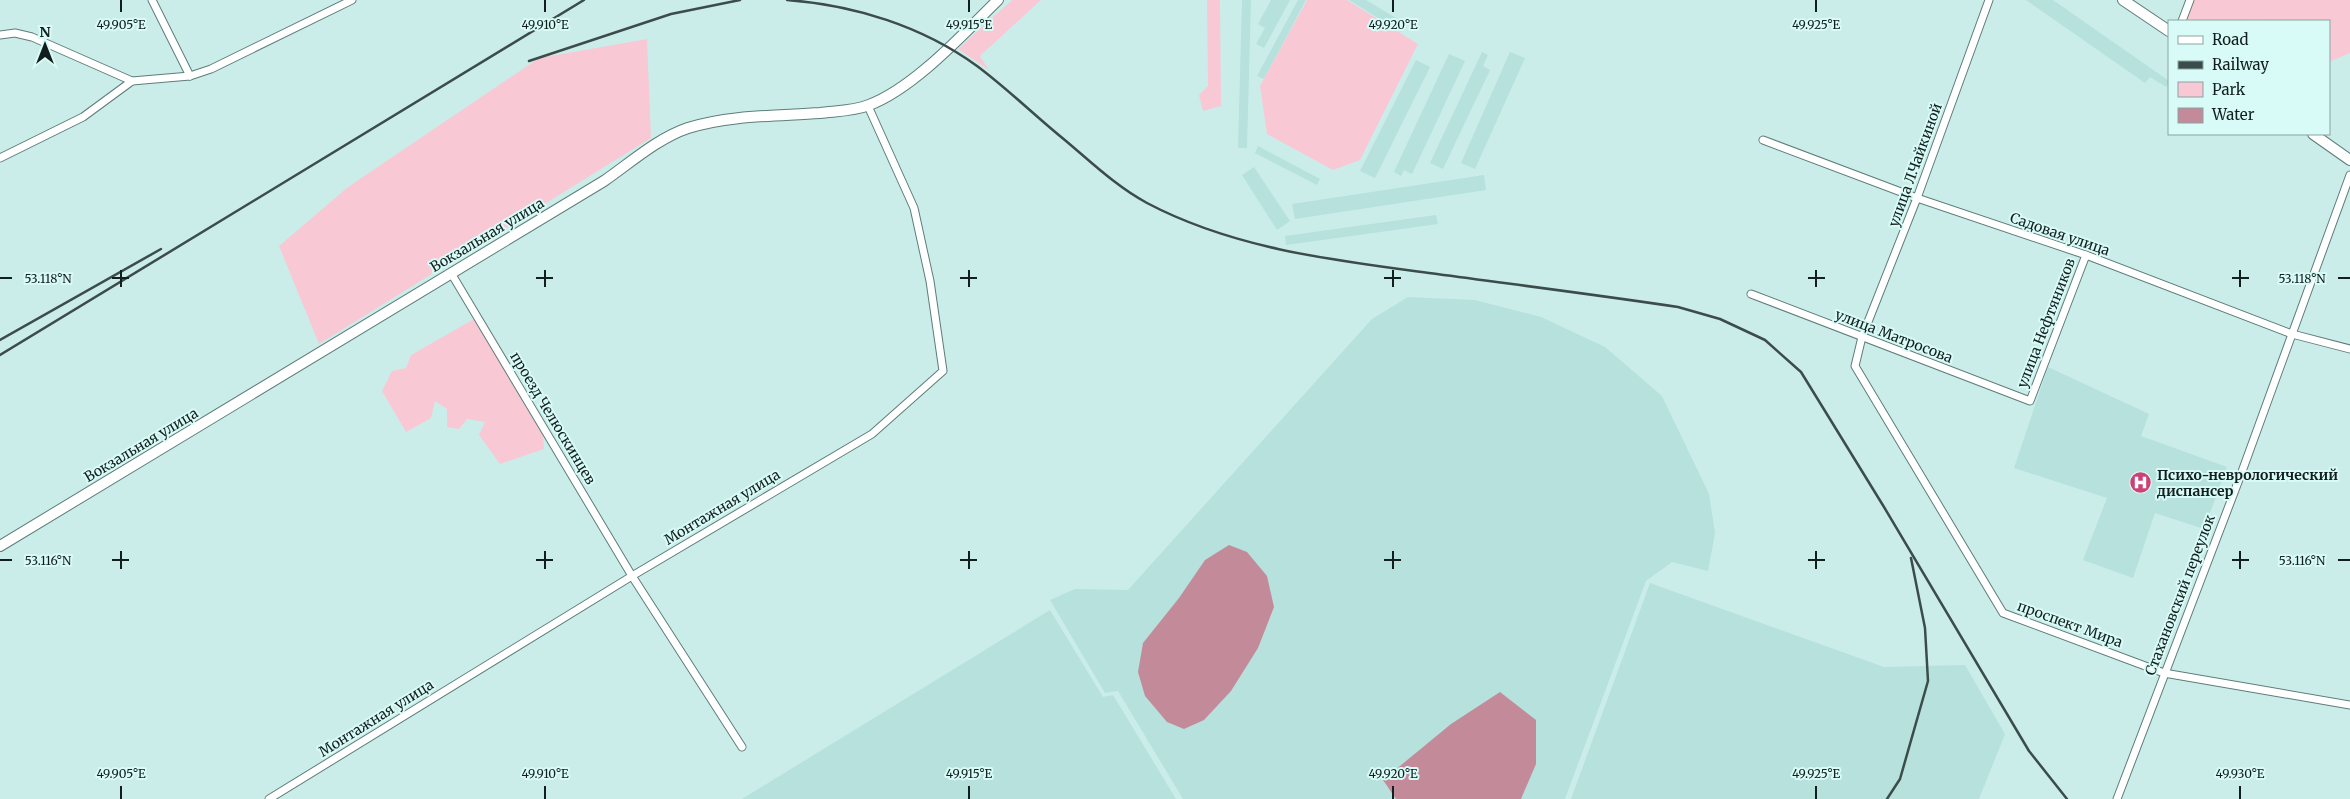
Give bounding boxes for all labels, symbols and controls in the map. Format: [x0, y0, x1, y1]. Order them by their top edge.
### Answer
text: 49.905°E [96, 17, 146, 32]
text: 49.910°E [521, 17, 569, 32]
text: 49.915°E [946, 17, 993, 32]
text: 49.920°E [1368, 17, 1418, 32]
text: 49.925°E [1792, 17, 1840, 32]
north arrow [20, 20, 70, 70]
legend [2168, 20, 2330, 135]
text: N [39, 23, 51, 41]
text: Road [2212, 30, 2248, 49]
text: Railway [2212, 55, 2269, 74]
text: Park [2212, 80, 2246, 99]
street label: улица Л.Чайкиной [1884, 100, 1946, 229]
text: Water [2211, 105, 2255, 124]
street label: Вокзальная улица [427, 194, 548, 276]
street label: Садовая улица [2008, 209, 2113, 260]
street label: улица Нефтяников [2013, 256, 2079, 390]
text: 53.118°N [24, 271, 72, 286]
text: 53.118°N [2278, 271, 2326, 286]
street label: улица Матросова [1833, 305, 1956, 367]
street label: проезд Челюскинцев [506, 348, 600, 488]
street label: Вокзальная улица [81, 404, 202, 486]
street label: Монтажная улица [661, 465, 784, 549]
place label: Психо-неврологический диспансер [2156, 466, 2338, 500]
hospital icon: Психо-неврологический диспансер [2129, 471, 2153, 495]
street label: Стахановский переулок [2141, 512, 2219, 678]
text: 53.116°N [25, 553, 72, 568]
text: 53.116°N [2279, 553, 2326, 568]
street label: проспект Мира [2015, 597, 2126, 652]
street label: Монтажная улица [315, 675, 437, 761]
text: 49.905°E [96, 766, 146, 781]
text: 49.910°E [521, 766, 569, 781]
text: 49.915°E [946, 766, 993, 781]
text: 49.920°E [1368, 766, 1418, 781]
text: 49.925°E [1792, 766, 1840, 781]
text: 49.930°E [2216, 766, 2265, 781]

